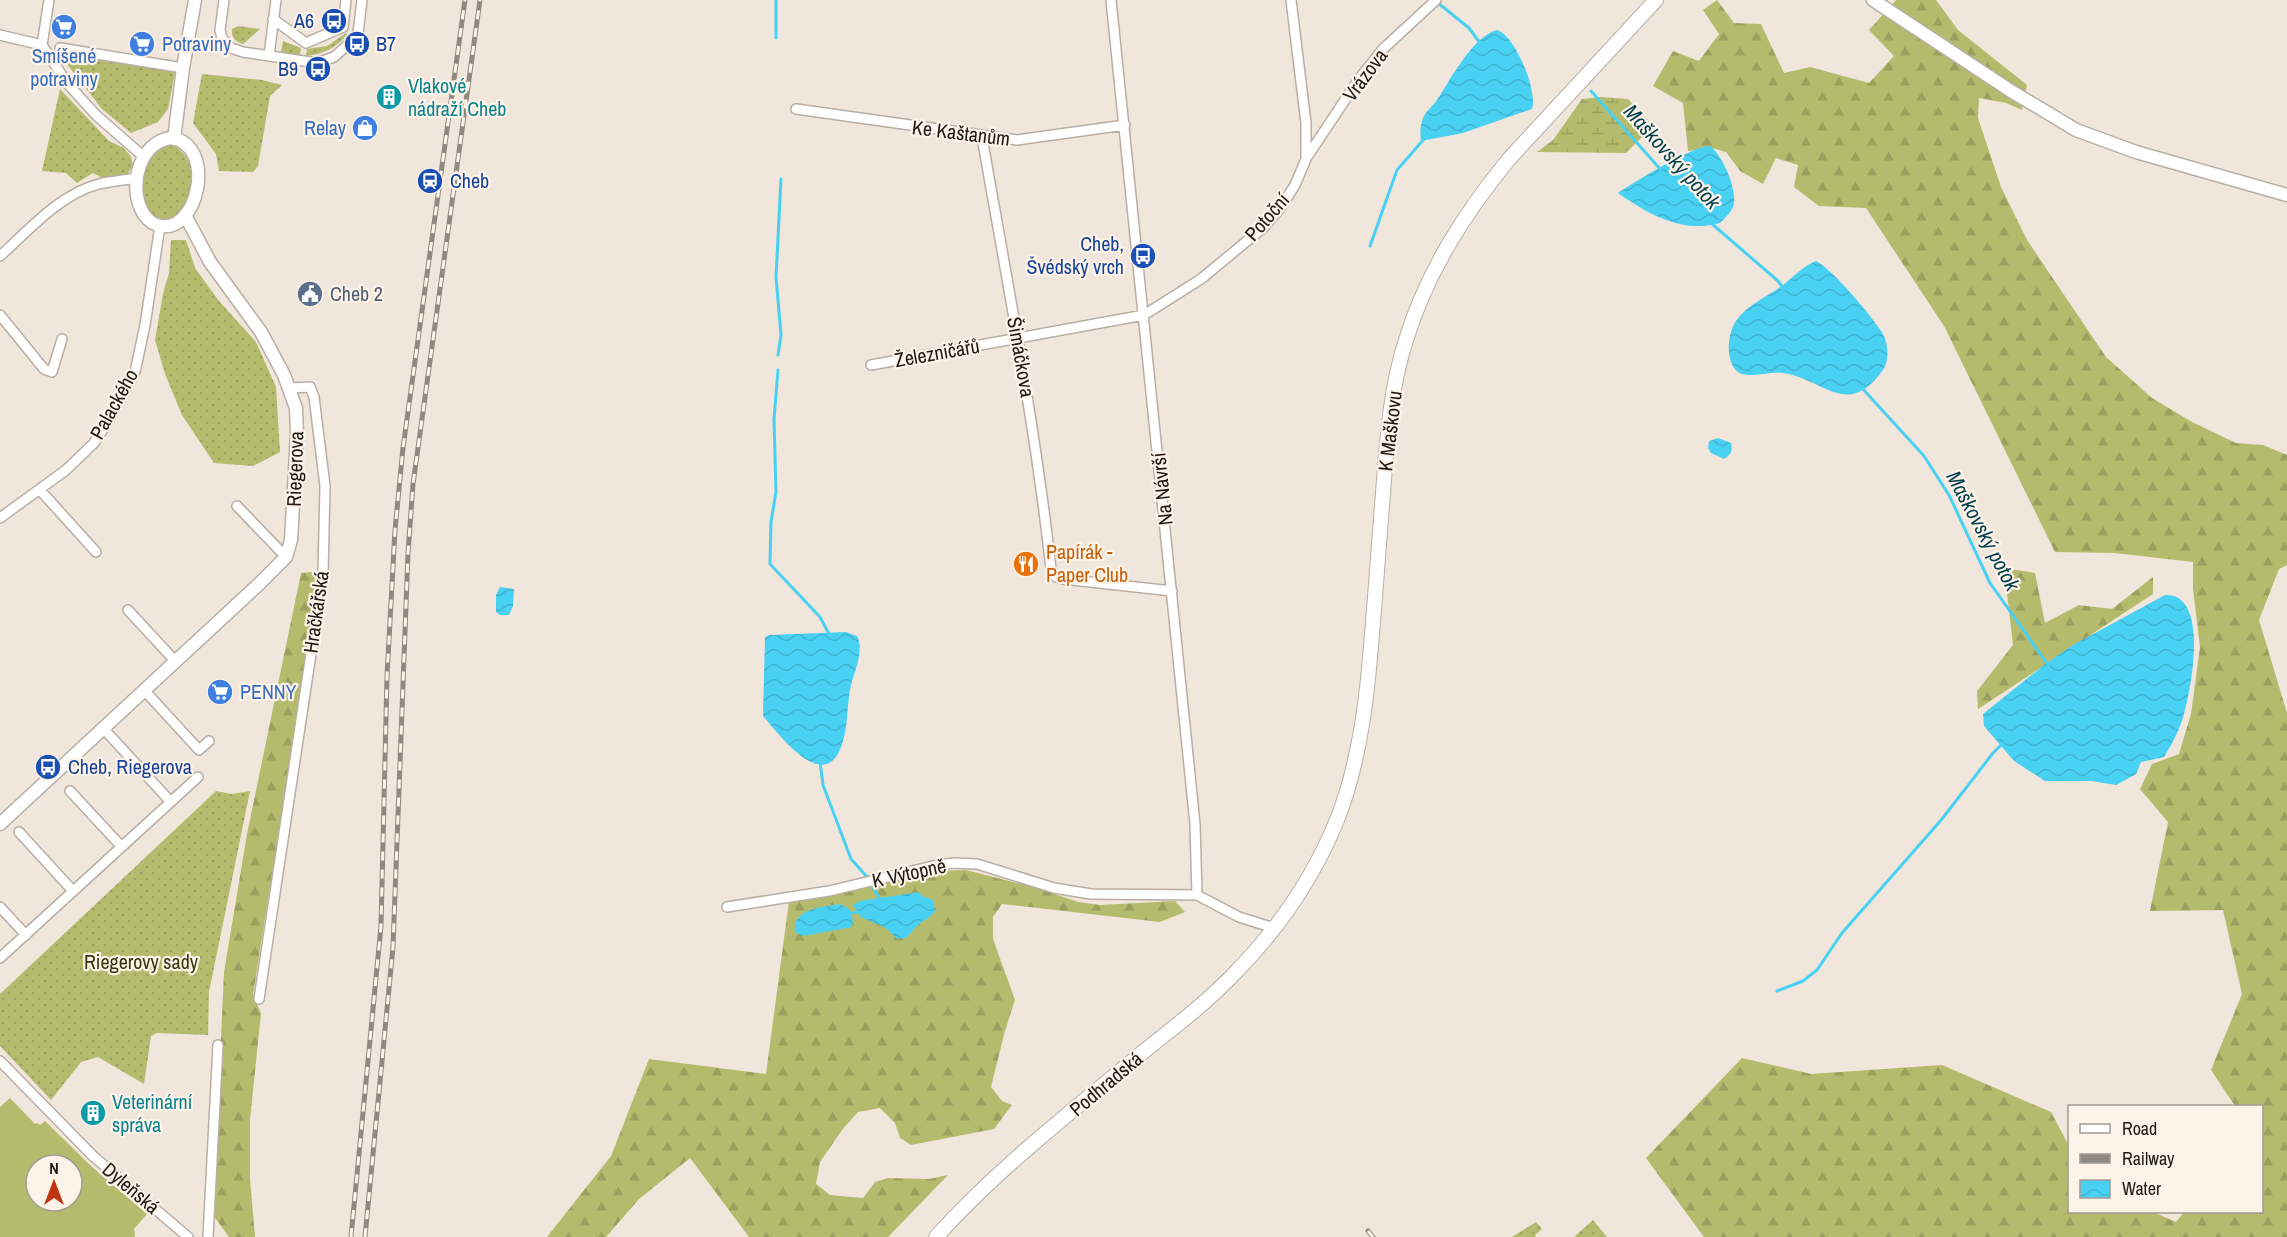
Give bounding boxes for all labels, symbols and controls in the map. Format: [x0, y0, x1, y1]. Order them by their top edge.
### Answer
bus stop icon: A6 [319, 6, 349, 36]
place label: A6 [293, 7, 314, 34]
supermarket icon: Smíšené potraviny [49, 12, 79, 42]
supermarket icon: Potraviny [127, 29, 157, 59]
bus stop icon: B7 [342, 29, 372, 59]
place label: Potraviny [162, 30, 232, 57]
place label: B7 [376, 30, 396, 57]
place label: Smíšené potraviny [30, 42, 99, 92]
street label: Vrázova [1336, 43, 1393, 107]
bus stop icon: B9 [303, 54, 333, 84]
place label: B9 [278, 55, 298, 82]
place label: Vlakové nádraží Cheb [408, 72, 506, 122]
building icon: Vlakové nádraží Cheb [374, 82, 404, 112]
water label: Maškovský potok [1617, 98, 1728, 216]
shop icon: Relay [350, 113, 380, 143]
street label: Ke Kaštanům [911, 113, 1012, 152]
place label: Relay [304, 114, 347, 141]
station icon: Cheb [415, 166, 445, 196]
place label: Cheb [450, 167, 489, 194]
street label: Potoční [1238, 186, 1295, 247]
place label: Cheb, Švédský vrch [1026, 230, 1124, 280]
bus stop icon: Cheb, Švédský vrch [1128, 241, 1158, 271]
public building icon: Cheb 2 [295, 279, 325, 309]
place label: Cheb 2 [330, 280, 383, 307]
street label: Šimáčkova [1001, 315, 1042, 399]
street label: Železničářů [892, 332, 981, 373]
street label: Palackého [83, 364, 144, 444]
street label: K Maškovu [1371, 389, 1408, 473]
street label: Riegerova [280, 431, 309, 507]
street label: Na Návrší [1144, 451, 1179, 527]
water label: Maškovský potok [1940, 466, 2028, 597]
place label: Papírák - Paper Club [1046, 538, 1128, 588]
restaurant icon: Papírák - Paper Club [1011, 549, 1041, 579]
street label: Hračkářská [296, 569, 335, 655]
supermarket icon: PENNY [205, 677, 235, 707]
place label: PENNY [240, 678, 297, 705]
bus stop icon: Cheb, Riegerova [33, 752, 63, 782]
place label: Cheb, Riegerova [68, 753, 192, 780]
street label: K Výtopně [869, 851, 948, 894]
park label: Riegerovy sady [84, 948, 199, 975]
street label: Podhradská [1063, 1045, 1148, 1122]
place label: Veterinární správa [112, 1088, 193, 1138]
building icon: Veterinární správa [78, 1098, 108, 1128]
legend [2068, 1105, 2263, 1213]
text: Road [2122, 1116, 2157, 1141]
text: Railway [2122, 1146, 2175, 1171]
north arrow [24, 1153, 84, 1213]
street label: Dyleňská [97, 1156, 166, 1220]
text: N [49, 1157, 59, 1179]
text: Water [2122, 1176, 2161, 1201]

